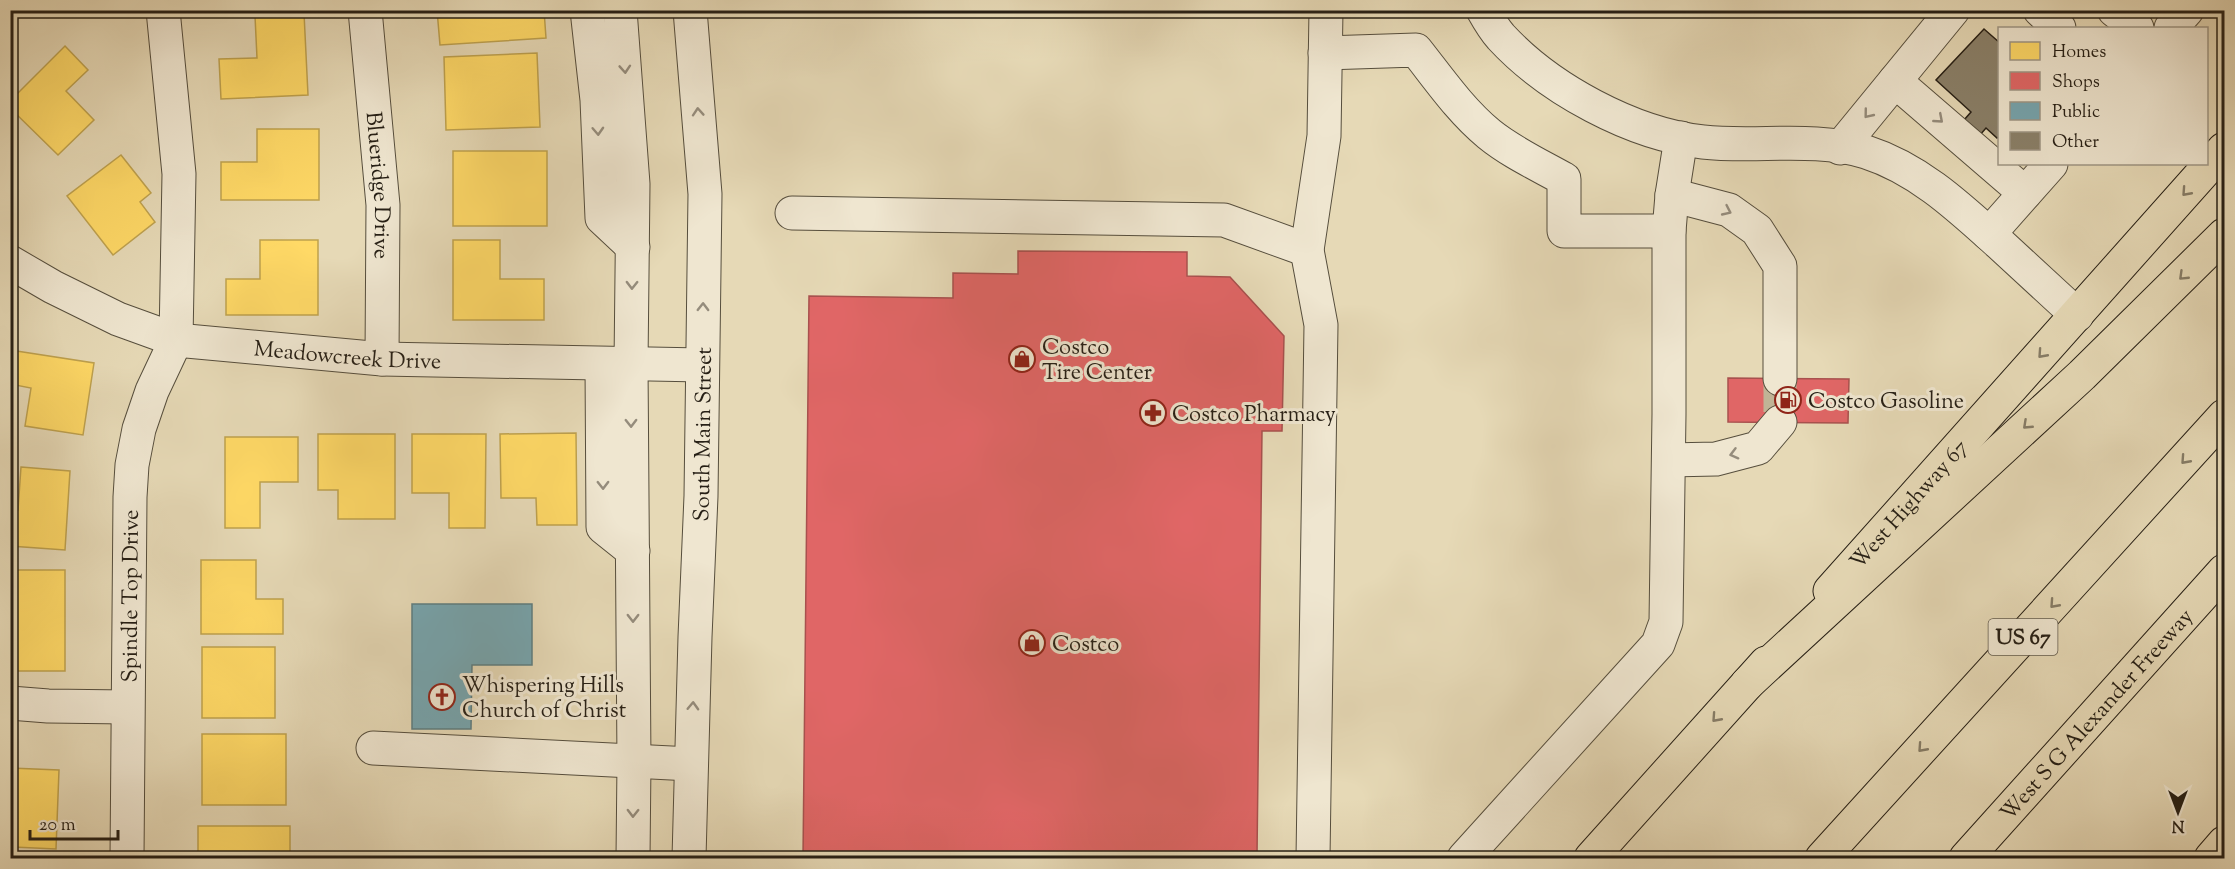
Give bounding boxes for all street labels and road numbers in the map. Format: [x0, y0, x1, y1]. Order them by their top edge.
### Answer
street label: Blueridge Drive [355, 110, 396, 259]
street label: Meadowcreek Drive [252, 334, 441, 379]
street label: South Main Street [687, 346, 722, 522]
street label: West Highway 67 [1843, 434, 1977, 578]
street label: Spindle Top Drive [115, 509, 149, 683]
street label: West S G Alexander Freeway [1994, 602, 2202, 829]
road number: US 67 [1988, 619, 2058, 655]

